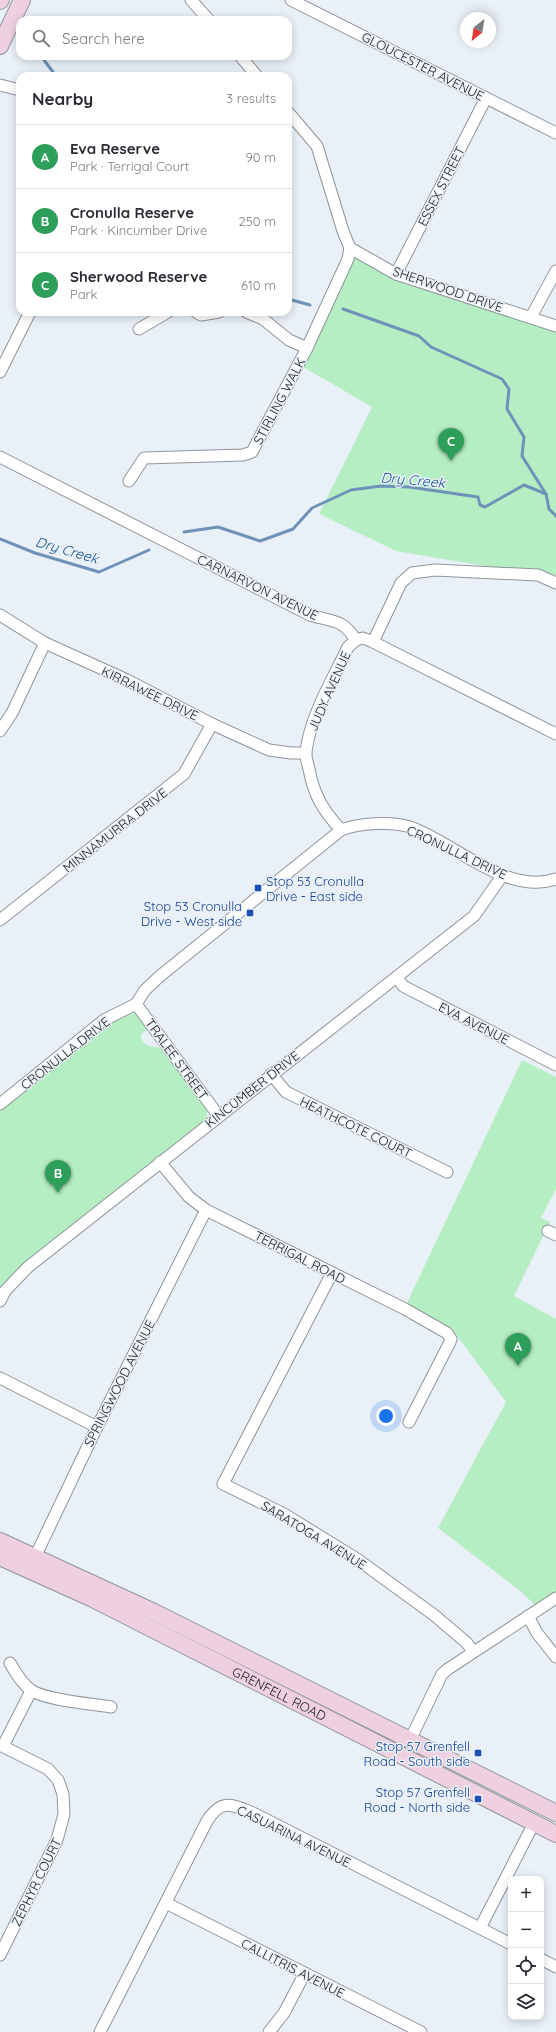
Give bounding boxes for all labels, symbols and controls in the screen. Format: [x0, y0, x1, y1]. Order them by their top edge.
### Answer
north arrow [460, 12, 496, 48]
search box [16, 16, 292, 60]
icon: search [30, 27, 52, 49]
street label: GLOUCESTER AVENUE [359, 28, 487, 104]
text: Search here [62, 29, 145, 48]
text: Nearby [32, 88, 93, 109]
text: 3 results [226, 90, 276, 106]
text: Eva Reserve [70, 139, 160, 158]
street label: ESSEX STREET [414, 143, 468, 229]
text: A [41, 149, 49, 165]
text: 90 m [246, 149, 276, 165]
text: Park · Terrigal Court [70, 158, 189, 174]
text: Cronulla Reserve [70, 203, 194, 222]
text: B [41, 213, 49, 229]
text: 250 m [239, 213, 276, 229]
text: Park · Kincumber Drive [70, 222, 207, 238]
street label: SHERWOOD DRIVE [391, 263, 505, 315]
text: Sherwood Reserve [70, 267, 207, 286]
text: C [41, 277, 49, 293]
text: 610 m [241, 277, 276, 293]
text: Park [70, 286, 98, 302]
street label: STIRLING WALK [249, 355, 309, 447]
pin: C [438, 428, 464, 461]
water label: Dry Creek [380, 468, 448, 492]
water label: Dry Creek [33, 532, 102, 568]
street label: CARNARVON AVENUE [195, 551, 321, 623]
street label: JUDY AVENUE [304, 649, 354, 733]
street label: KIRRAWEE DRIVE [99, 663, 201, 723]
street label: MINNAMURRA DRIVE [60, 784, 170, 876]
street label: CRONULLA DRIVE [404, 822, 510, 882]
place label: Stop 53 Cronulla Drive - East side [266, 873, 364, 904]
marker: Stop 53 Cronulla Drive - East side [253, 883, 263, 893]
place label: Stop 53 Cronulla Drive - West side [141, 898, 242, 929]
marker: Stop 53 Cronulla Drive - West side [245, 908, 255, 918]
street label: EVA AVENUE [436, 998, 512, 1048]
street label: CRONULLA DRIVE [17, 1013, 113, 1093]
street label: TRALEE STREET [142, 1015, 212, 1103]
street label: KINCUMBER DRIVE [202, 1047, 302, 1131]
street label: HEATHCOTE COURT [297, 1093, 415, 1161]
pin: B [45, 1160, 71, 1193]
street label: TERRIGAL ROAD [252, 1227, 348, 1287]
street label: SPRINGWOOD AVENUE [80, 1317, 158, 1449]
pin: A [505, 1333, 531, 1366]
your location [376, 1406, 396, 1426]
street label: SARATOGA AVENUE [258, 1497, 370, 1573]
street label: GRENFELL ROAD [230, 1663, 329, 1724]
place label: Stop 57 Grenfell Road - South side [364, 1738, 470, 1769]
marker: Stop 57 Grenfell Road - South side [473, 1748, 483, 1758]
place label: Stop 57 Grenfell Road - North side [364, 1784, 470, 1815]
marker: Stop 57 Grenfell Road - North side [473, 1794, 483, 1804]
street label: CASUARINA AVENUE [235, 1802, 353, 1870]
street label: ZEPHYR COURT [8, 1835, 64, 1929]
map controls [508, 1876, 544, 2020]
button: + [508, 1876, 544, 1912]
button: − [508, 1912, 544, 1948]
street label: CALLITRIS AVENUE [239, 1935, 347, 2001]
button: locate [508, 1948, 544, 1984]
button: layers [508, 1984, 544, 2020]

